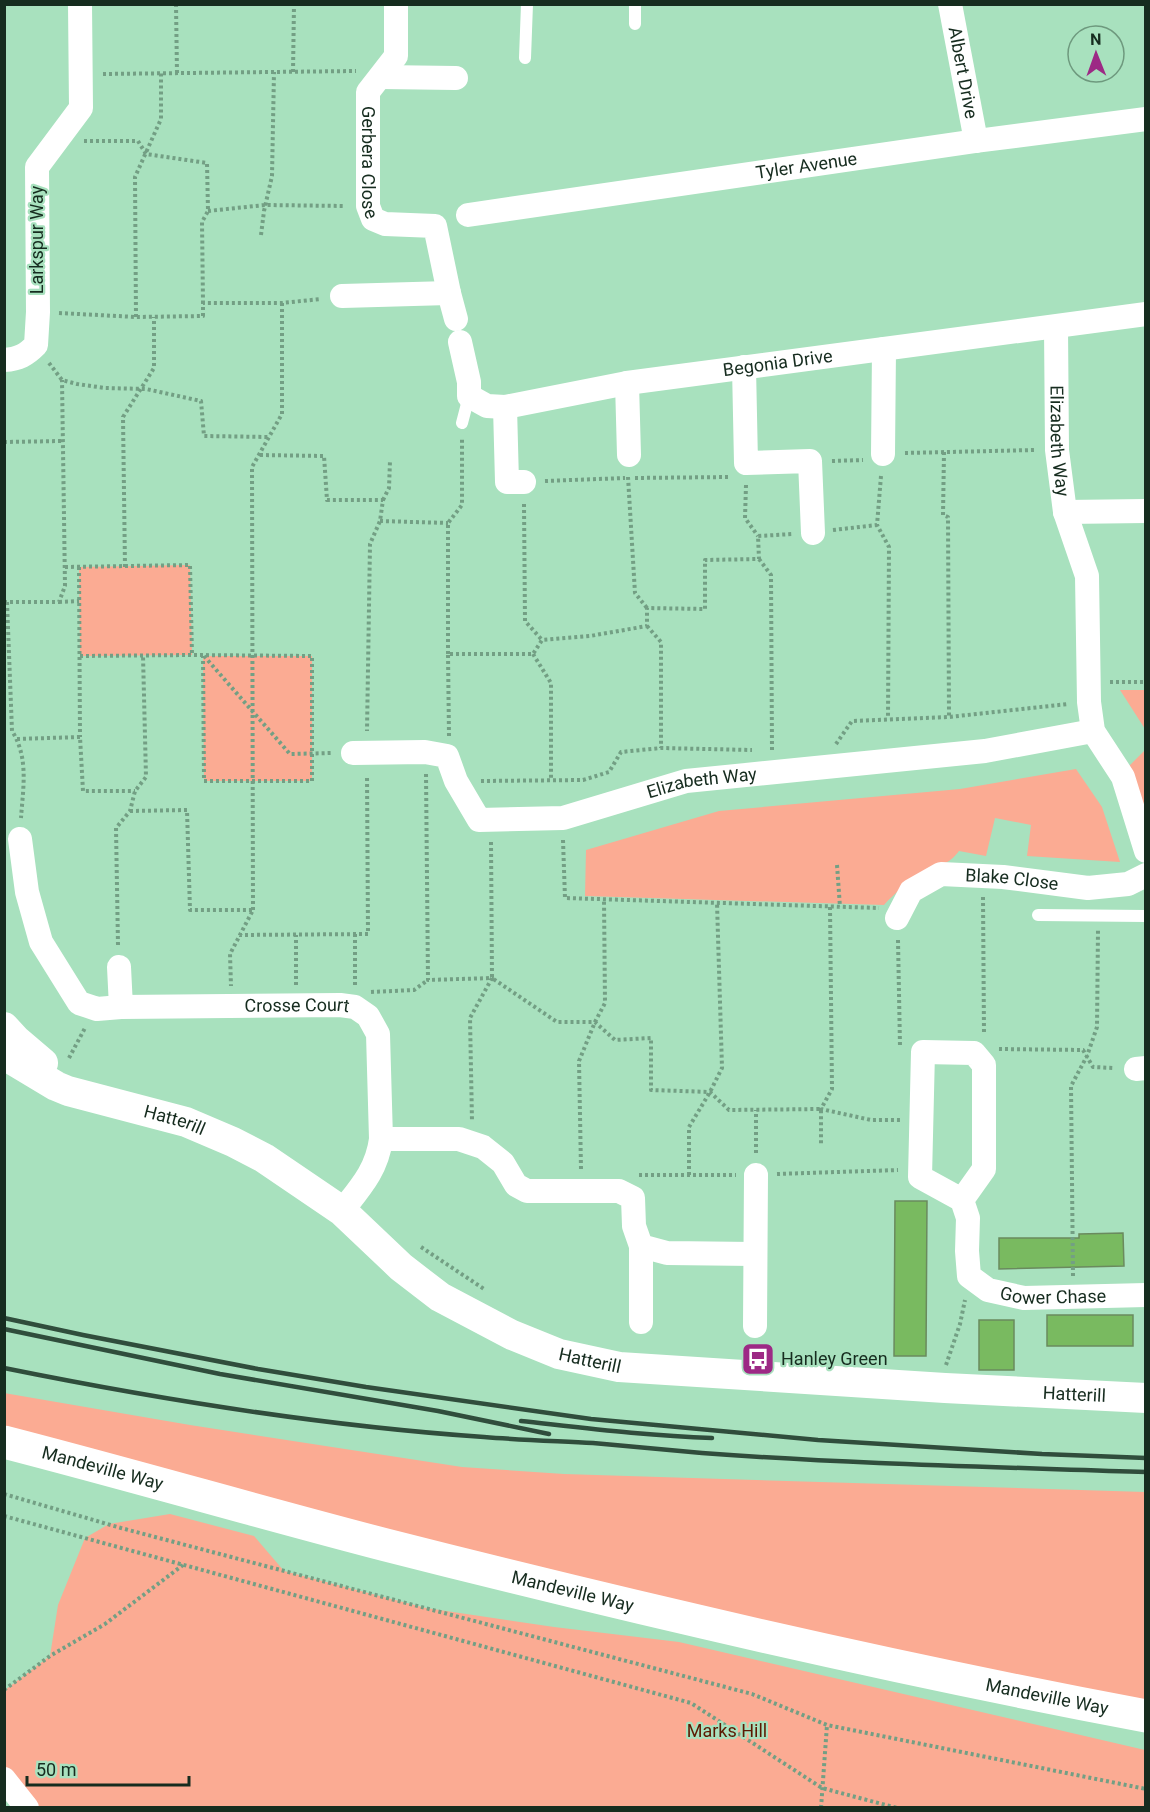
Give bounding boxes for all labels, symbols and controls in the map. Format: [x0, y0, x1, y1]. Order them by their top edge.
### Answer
north arrow [1066, 24, 1126, 84]
street label: Albert Drive [945, 25, 983, 120]
text: N [1090, 30, 1102, 49]
street label: Gerbera Close [358, 106, 383, 222]
street label: Tyler Avenue [754, 147, 858, 183]
street label: Larkspur Way [26, 185, 47, 294]
street label: Begonia Drive [722, 345, 834, 380]
street label: Elizabeth Way [1046, 385, 1074, 498]
street label: Elizabeth Way [644, 763, 758, 802]
street label: Blake Close [965, 864, 1060, 894]
street label: Crosse Court [244, 994, 351, 1016]
street label: Hatterill [142, 1100, 209, 1139]
street label: Gower Chase [998, 1282, 1106, 1308]
bus stop icon: Hanley Green [740, 1341, 776, 1377]
street label: Hatterill [557, 1343, 623, 1377]
place label: Hanley Green [781, 1348, 888, 1369]
street label: Hatterill [1042, 1382, 1106, 1406]
street label: Mandeville Way [40, 1441, 166, 1494]
street label: Mandeville Way [510, 1566, 636, 1616]
street label: Mandeville Way [984, 1674, 1111, 1719]
park label: Marks Hill [687, 1720, 767, 1741]
scale bar [27, 1749, 189, 1787]
text: 50 m [36, 1759, 76, 1780]

